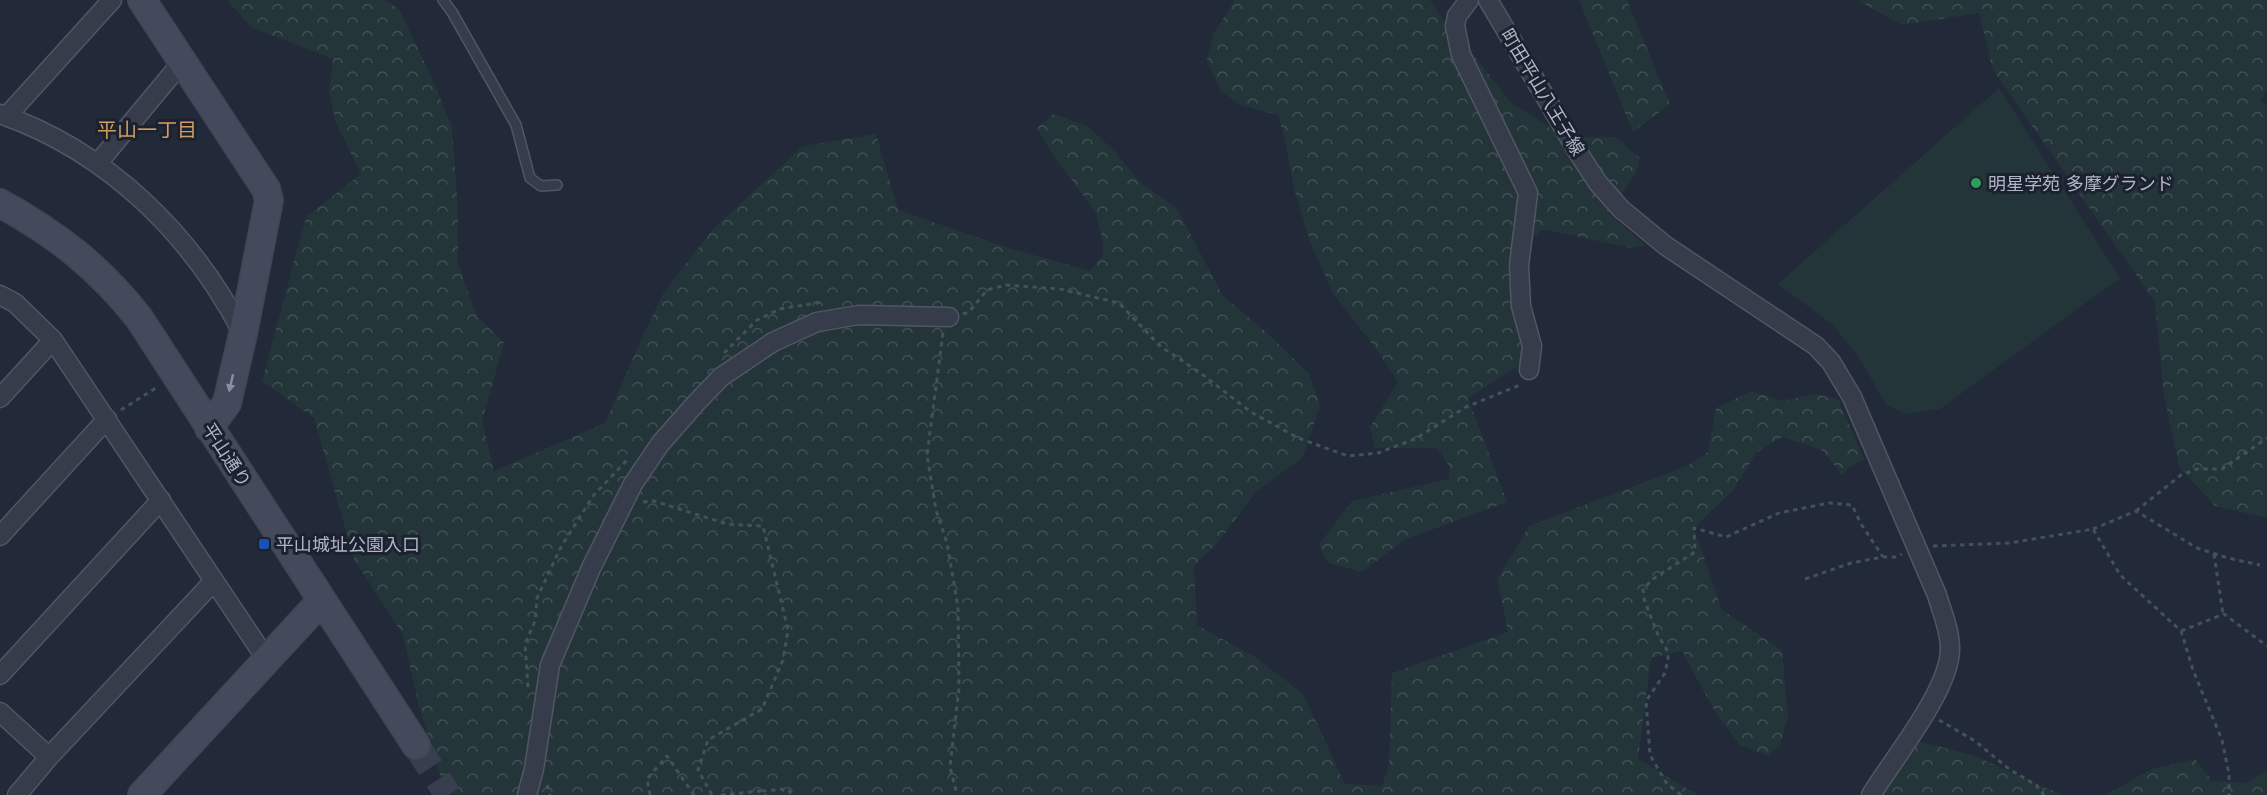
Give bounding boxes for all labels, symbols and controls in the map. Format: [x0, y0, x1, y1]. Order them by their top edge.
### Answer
street label: 町田平山八王子線 [1497, 25, 1589, 159]
district label: 平山一丁目 [97, 118, 197, 142]
place label: 明星学苑 多摩グランド [1988, 173, 2174, 194]
marker: 明星学苑 多摩グランド [1969, 176, 1983, 190]
one-way arrow [226, 374, 236, 392]
street label: 平山通り [199, 419, 255, 491]
place label: 平山城址公園入口 [276, 534, 420, 555]
marker: 平山城址公園入口 [257, 537, 271, 551]

